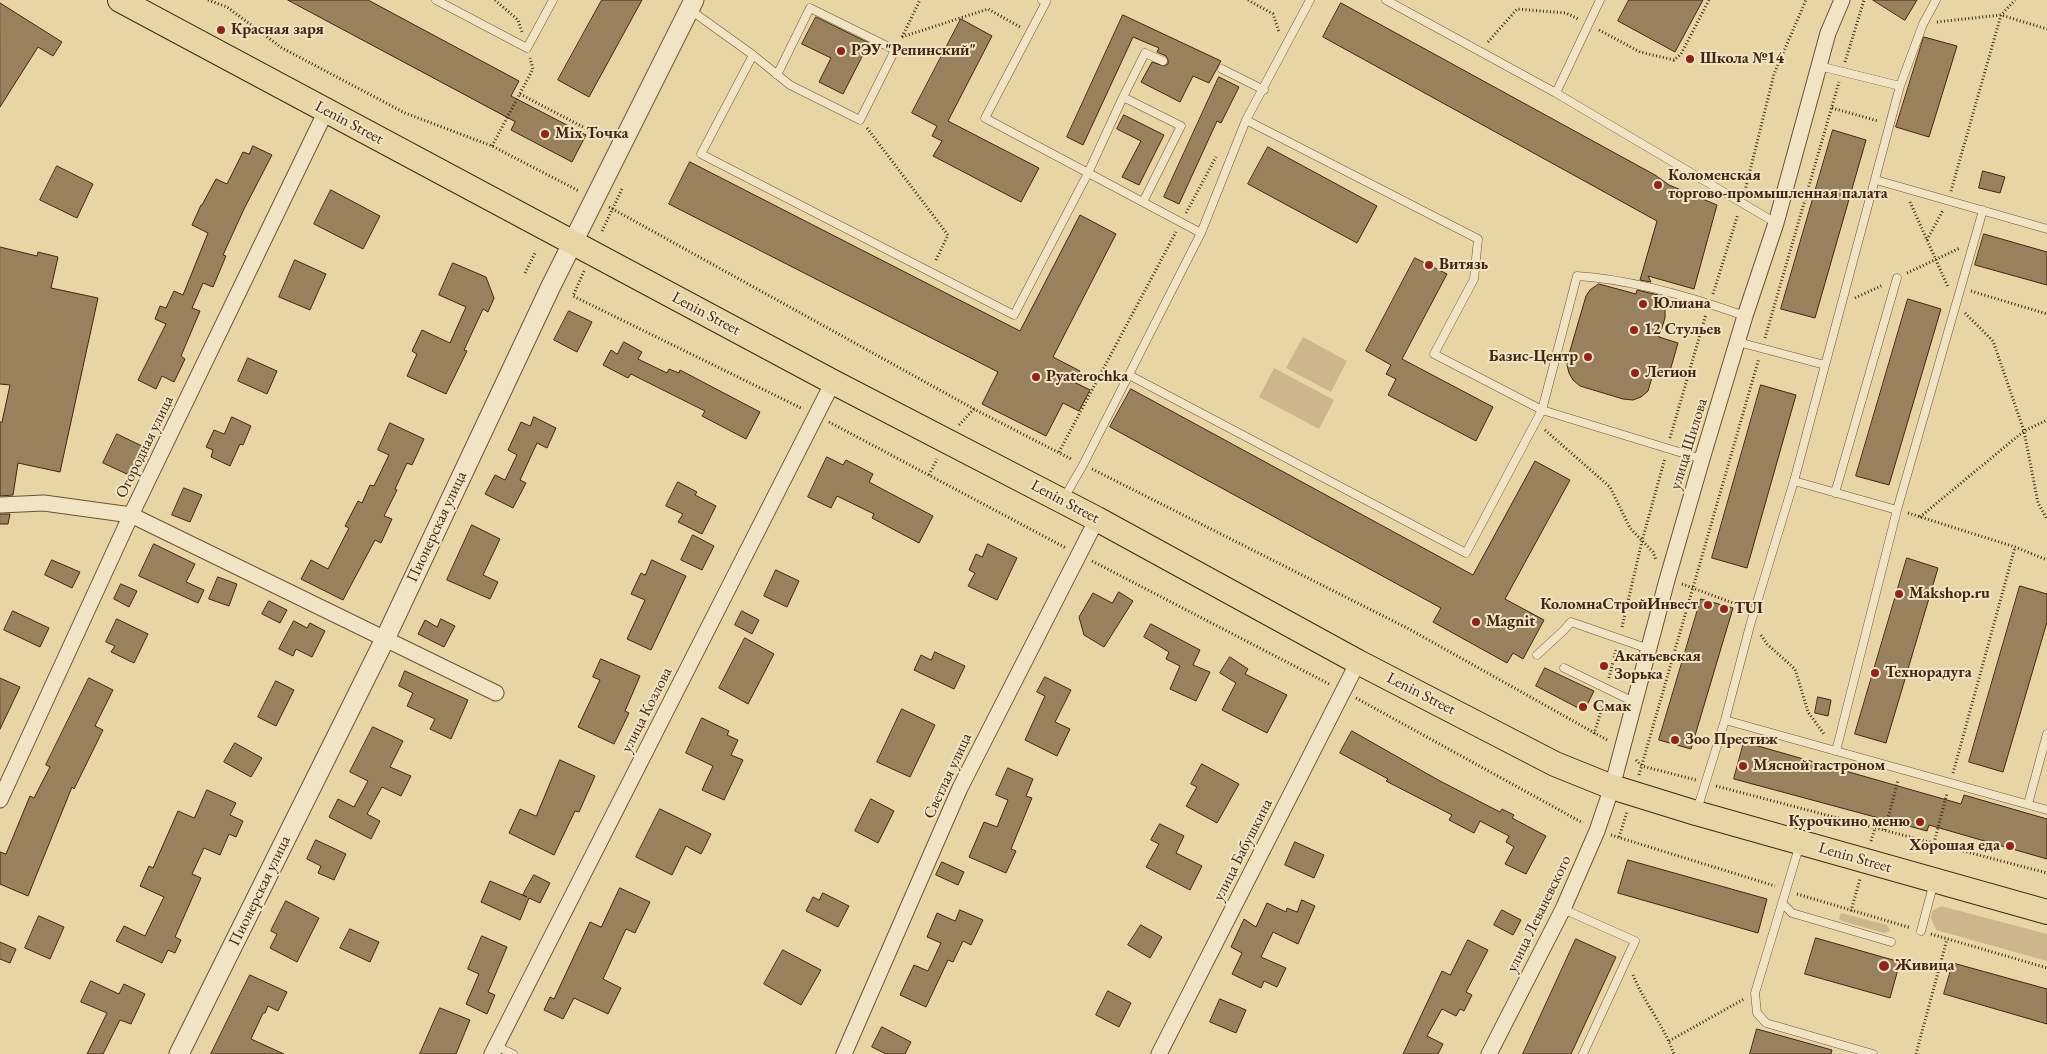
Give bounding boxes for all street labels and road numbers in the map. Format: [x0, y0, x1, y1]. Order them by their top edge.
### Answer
street label: Lenin Street [311, 97, 387, 149]
street label: Lenin Street [668, 288, 744, 340]
street label: Огородная улица [112, 393, 178, 501]
street label: улица Шилова [1666, 396, 1712, 492]
street label: Пионерская улица [403, 468, 471, 586]
street label: Lenin Street [1027, 476, 1103, 528]
street label: улица Козлова [617, 664, 677, 756]
street label: Lenin Street [1383, 668, 1459, 720]
street label: Светлая улица [920, 730, 976, 822]
street label: улица Бабушкина [1209, 796, 1277, 904]
street label: Пионерская улица [225, 833, 295, 949]
street label: Lenin Street [1816, 838, 1894, 878]
street label: улица Леваневского [1502, 852, 1576, 976]

